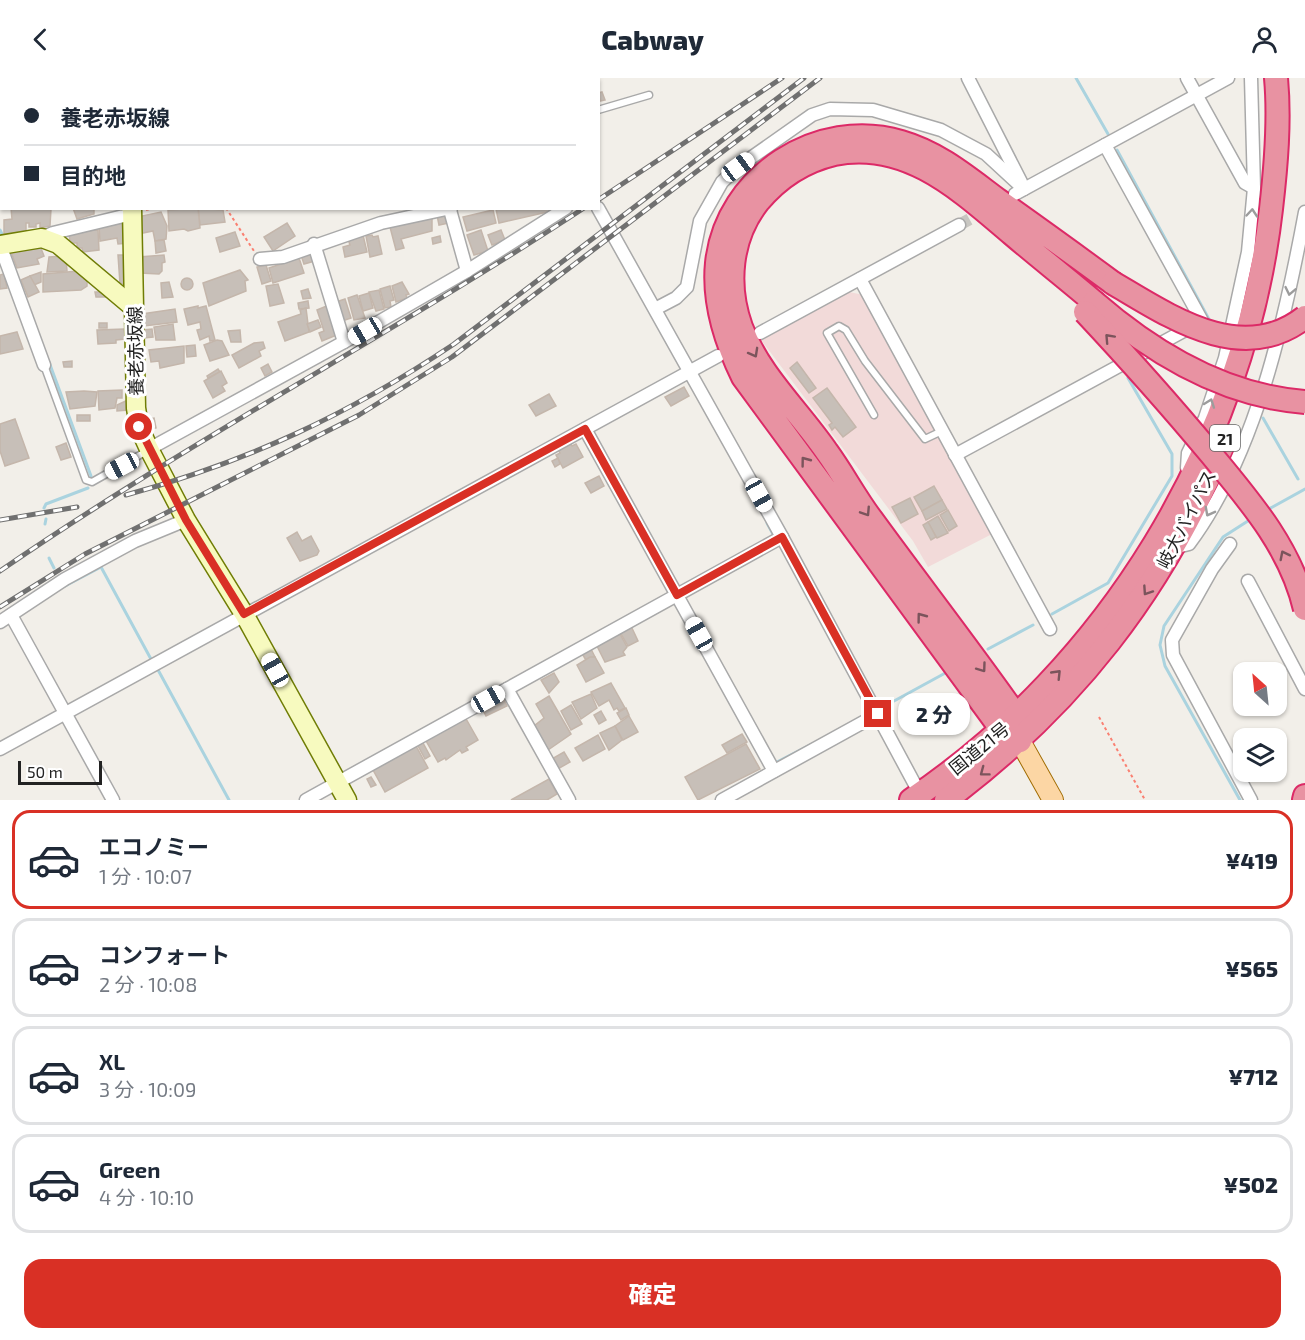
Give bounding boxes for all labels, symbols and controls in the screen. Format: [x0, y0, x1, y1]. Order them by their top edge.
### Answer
icon: back [24, 23, 57, 56]
text: Cabway [601, 23, 704, 55]
icon: person [1248, 23, 1281, 56]
text: 養老赤坂線 [60, 104, 170, 130]
car [718, 149, 758, 185]
text: 目的地 [60, 162, 126, 188]
one-way arrow [1246, 209, 1259, 218]
one-way arrow [1284, 285, 1297, 295]
street label: 養老赤坂線 [123, 306, 147, 396]
car [345, 314, 385, 348]
one-way arrow [1105, 334, 1116, 345]
one-way arrow [747, 346, 758, 357]
one-way arrow [1203, 398, 1216, 409]
route start [125, 413, 152, 440]
road number: 21 [1210, 425, 1240, 451]
car [102, 450, 142, 482]
one-way arrow [801, 456, 812, 467]
street label: 岐大バイパス [1152, 466, 1220, 572]
car [742, 475, 776, 515]
one-way arrow [859, 505, 870, 516]
one-way arrow [1205, 506, 1216, 517]
one-way arrow [1280, 550, 1291, 561]
one-way arrow [1143, 584, 1154, 595]
one-way arrow [917, 613, 928, 624]
car [682, 614, 716, 654]
car [258, 650, 292, 690]
one-way arrow [975, 662, 986, 673]
north arrow [1233, 662, 1287, 716]
map controls [1233, 662, 1287, 782]
one-way arrow [1050, 671, 1061, 681]
car [468, 682, 508, 716]
callout: 2 分 [899, 693, 971, 735]
route end [864, 700, 891, 727]
text: 2 分 [916, 702, 952, 726]
street label: 国道21号 [944, 717, 1014, 779]
button: layers [1233, 728, 1287, 782]
scale bar [18, 758, 102, 786]
text: 50 m [27, 762, 63, 781]
one-way arrow [980, 764, 991, 775]
icon: car [27, 833, 81, 887]
text: エコノミー [99, 833, 209, 859]
text: ¥419 [1225, 847, 1278, 873]
text: 1 分 · 10:07 [99, 864, 192, 888]
icon: car [27, 941, 81, 995]
text: コンフォート [99, 941, 230, 967]
text: ¥565 [1225, 955, 1278, 981]
text: 2 分 · 10:08 [99, 972, 197, 996]
text: XL [99, 1048, 125, 1074]
icon: car [27, 1049, 81, 1103]
text: ¥712 [1228, 1063, 1278, 1089]
text: 3 分 · 10:09 [99, 1077, 196, 1101]
text: Green [99, 1156, 161, 1182]
icon: car [27, 1157, 81, 1211]
text: ¥502 [1223, 1171, 1278, 1197]
text: 4 分 · 10:10 [99, 1185, 194, 1209]
button: 確定 [24, 1259, 1281, 1328]

